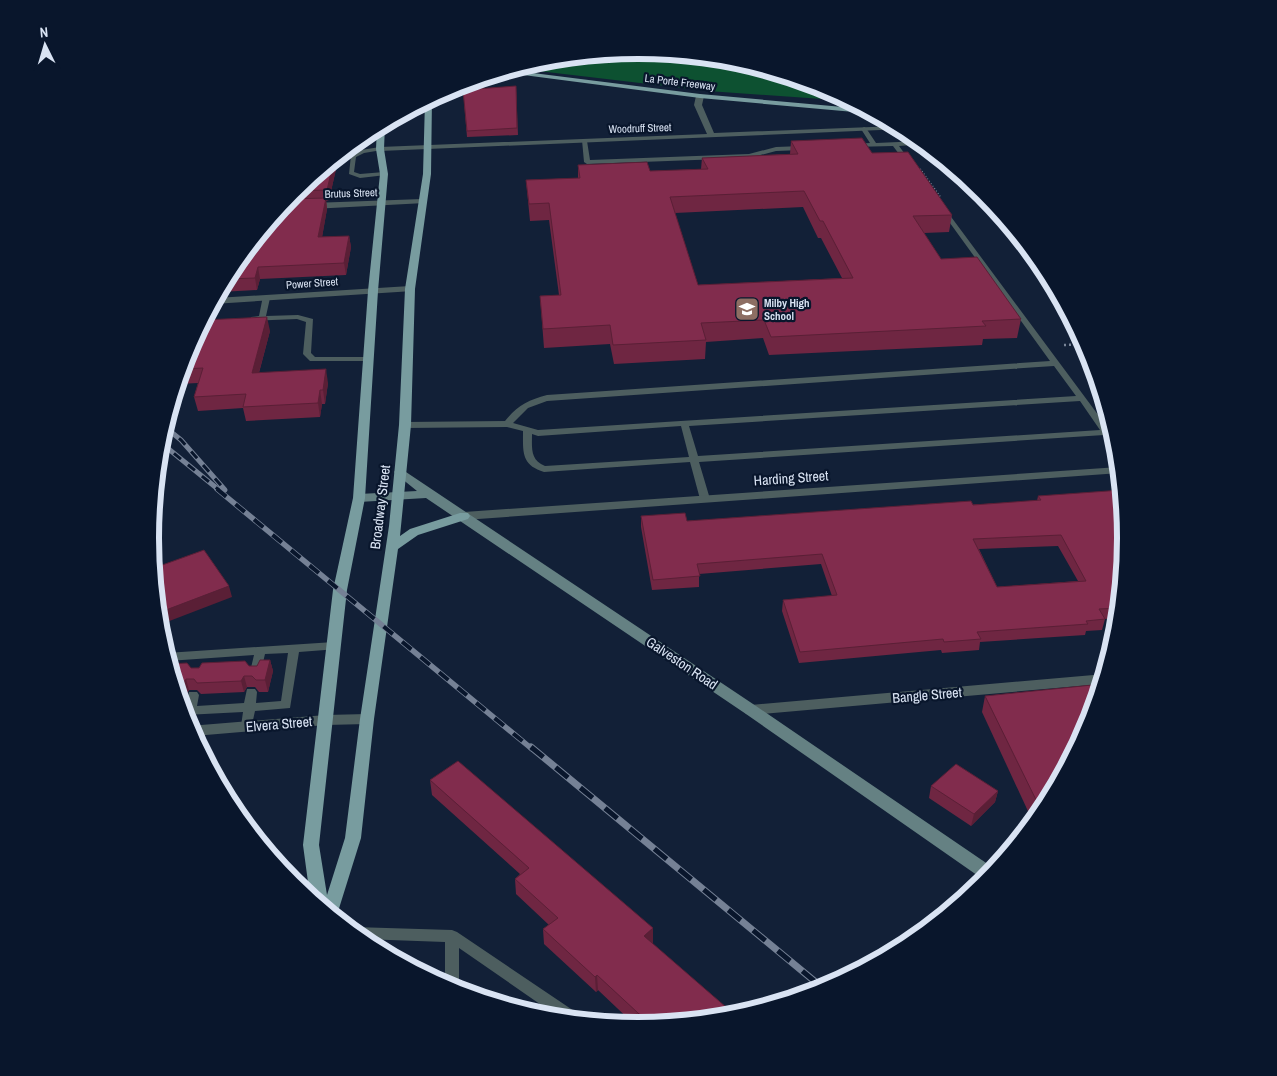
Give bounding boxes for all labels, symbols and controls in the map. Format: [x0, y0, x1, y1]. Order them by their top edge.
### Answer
north arrow [20, 20, 70, 70]
text: N [39, 23, 49, 41]
street label: La Porte Freeway [644, 71, 717, 93]
street label: Woodruff Street [608, 120, 672, 136]
street label: Brutus Street [324, 185, 378, 201]
street label: Power Street [286, 274, 339, 292]
school or university icon: Milby High School [734, 296, 760, 322]
place label: Milby High School [764, 296, 810, 323]
street label: Broadway Street [366, 464, 394, 550]
street label: Harding Street [753, 466, 829, 490]
street label: Galveston Road [643, 633, 721, 693]
street label: Bangle Street [892, 683, 962, 707]
street label: Elvera Street [245, 712, 313, 736]

